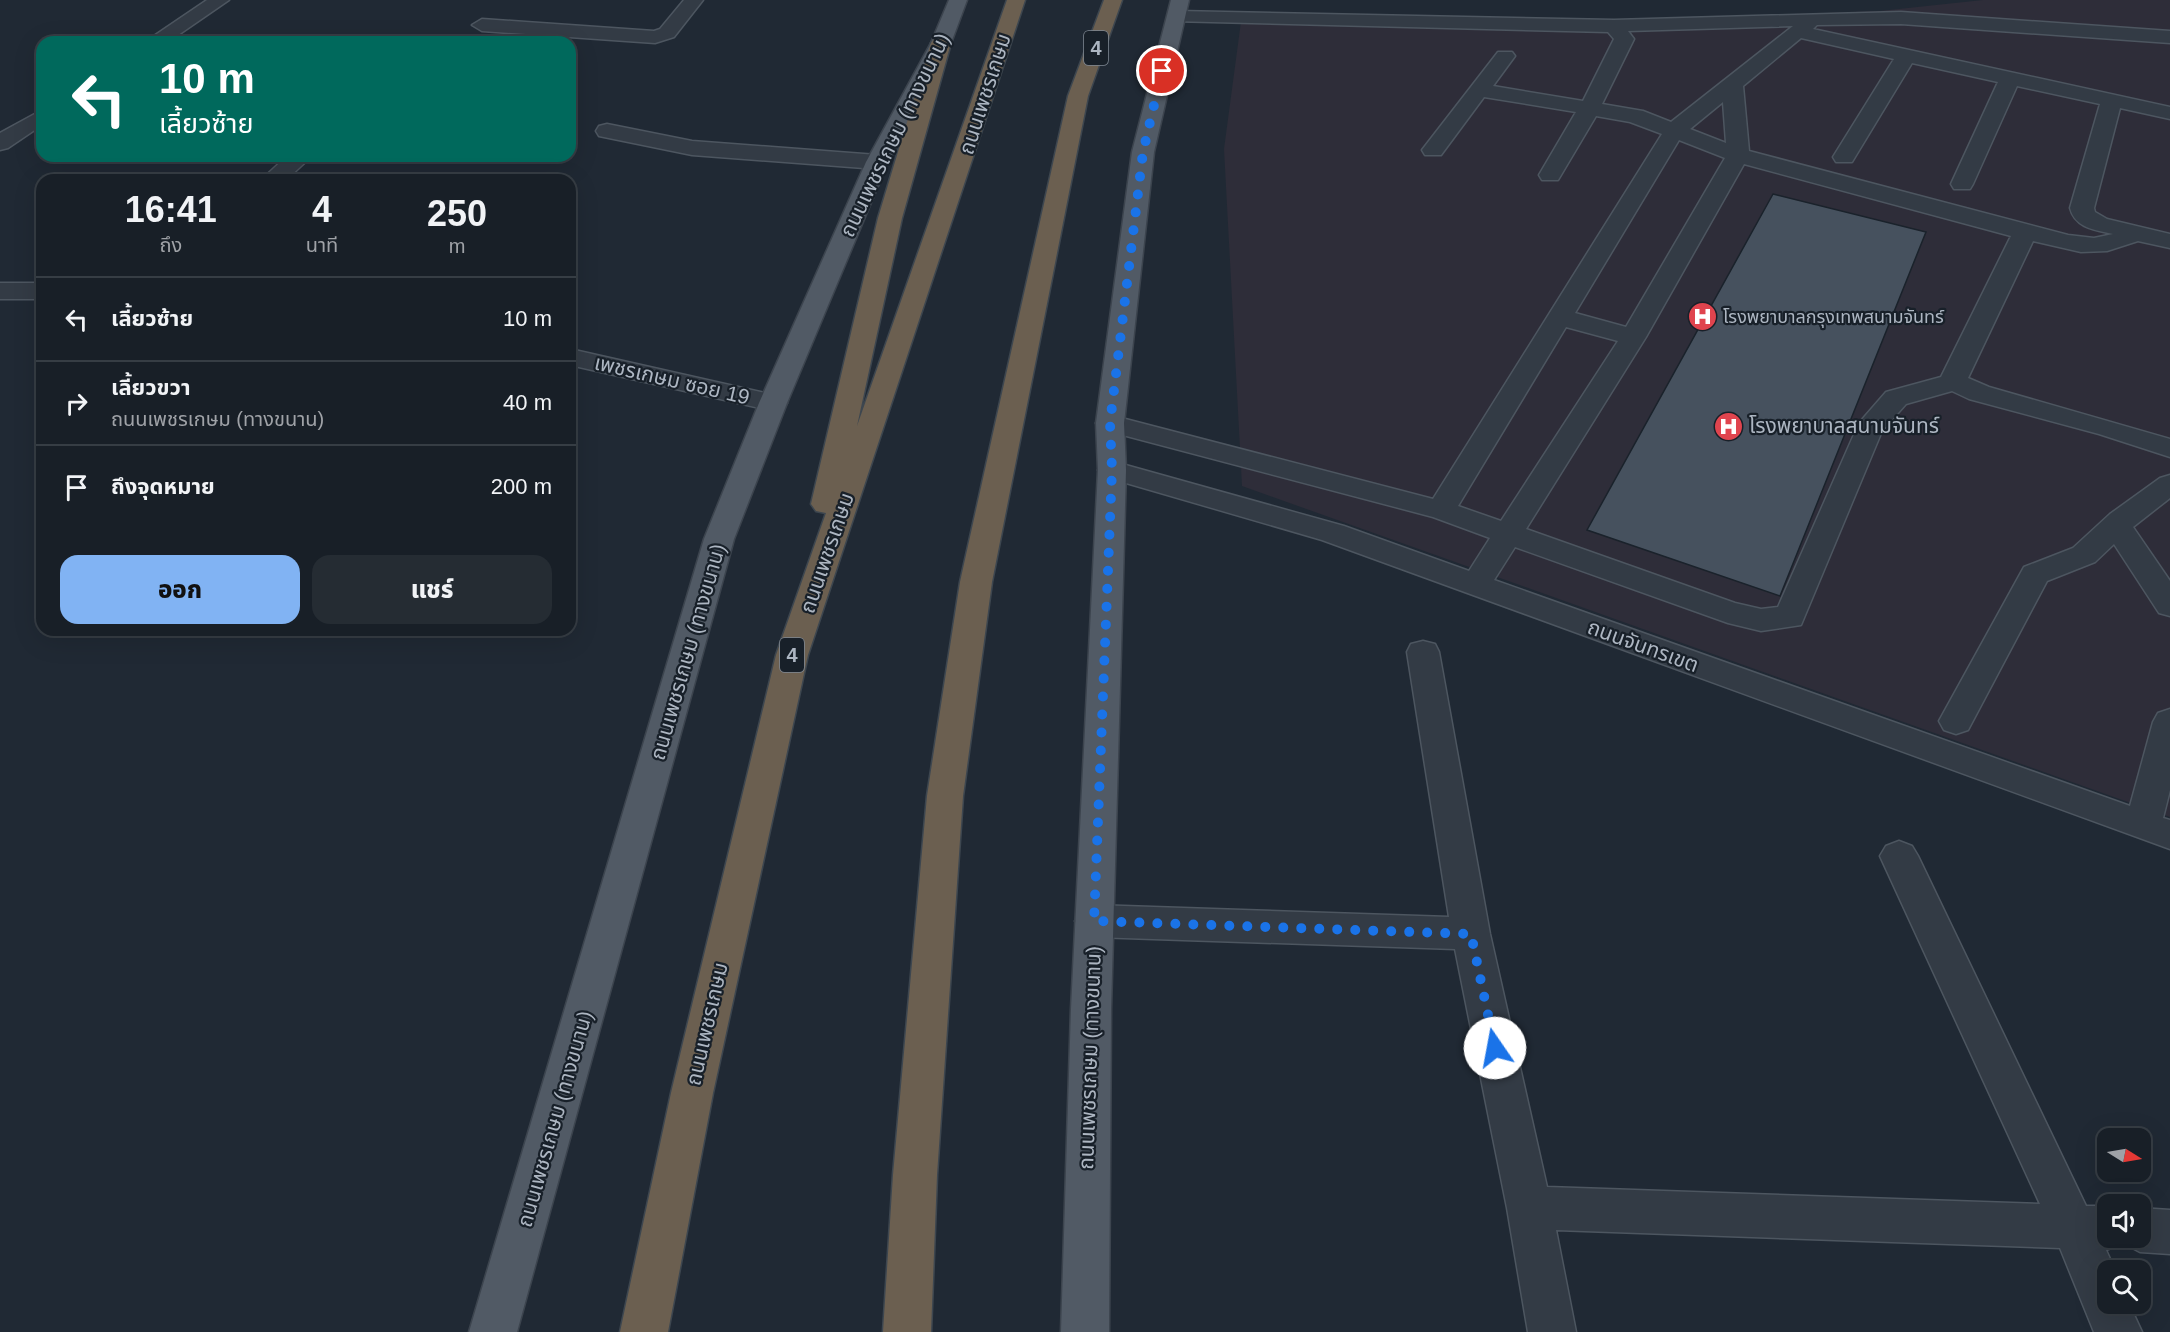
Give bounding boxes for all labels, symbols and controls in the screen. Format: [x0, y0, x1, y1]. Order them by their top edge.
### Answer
street label: ถนนเพชรเกษม (ทางขนาน) [835, 29, 954, 240]
street label: ถนนเพชรเกษม [954, 31, 1015, 157]
road number: 4 [1084, 31, 1108, 65]
pin [1136, 45, 1187, 96]
icon: arrive [1145, 54, 1178, 87]
text: 10 m [159, 55, 255, 102]
icon: left [60, 60, 138, 138]
text: เลี้ยวซ้าย [159, 109, 253, 139]
text: 16:41 [125, 189, 217, 230]
text: 4 [312, 189, 332, 230]
text: 250 [427, 193, 487, 234]
text: ถึง [159, 234, 182, 256]
text: นาที [306, 234, 338, 256]
text: m [449, 235, 465, 257]
hospital icon: โรงพยาบาลกรุงเทพสนามจันทร์ [1686, 301, 1718, 333]
icon: left [60, 303, 93, 336]
text: เลี้ยวซ้าย [111, 306, 193, 331]
text: 10 m [503, 306, 552, 331]
place label: โรงพยาบาลกรุงเทพสนามจันทร์ [1723, 307, 1945, 328]
street label: เพชรเกษม ซอย 19 [592, 350, 752, 409]
text: เลี้ยวขวา [111, 375, 191, 400]
icon: right [60, 387, 93, 420]
text: 40 m [503, 390, 552, 415]
text: ถนนเพชรเกษม (ทางขนาน) [111, 408, 324, 430]
hospital icon: โรงพยาบาลสนามจันทร์ [1712, 410, 1744, 442]
place label: โรงพยาบาลสนามจันทร์ [1749, 414, 1940, 437]
icon: arrive [60, 471, 93, 504]
text: ถึงจุดหมาย [111, 474, 215, 499]
text: 200 m [491, 474, 552, 499]
street label: ถนนเพชรเกษม [795, 490, 858, 616]
street label: ถนนเพชรเกษม (ทางขนาน) [646, 541, 729, 763]
button: ออก [60, 555, 300, 624]
button: แชร์ [312, 555, 552, 624]
street label: ถนนจันทรเขต [1585, 615, 1702, 676]
road number: 4 [780, 638, 804, 672]
street label: ถนนเพชรเกษม (ทางขนาน) [1074, 946, 1105, 1170]
street label: ถนนเพชรเกษม [681, 960, 732, 1088]
street label: ถนนเพชรเกษม (ทางขนาน) [513, 1008, 596, 1230]
position arrow [1463, 1016, 1527, 1080]
north arrow [2097, 1128, 2151, 1182]
map controls [2097, 1128, 2151, 1314]
button: sound [2097, 1194, 2151, 1248]
button: search [2097, 1260, 2151, 1314]

